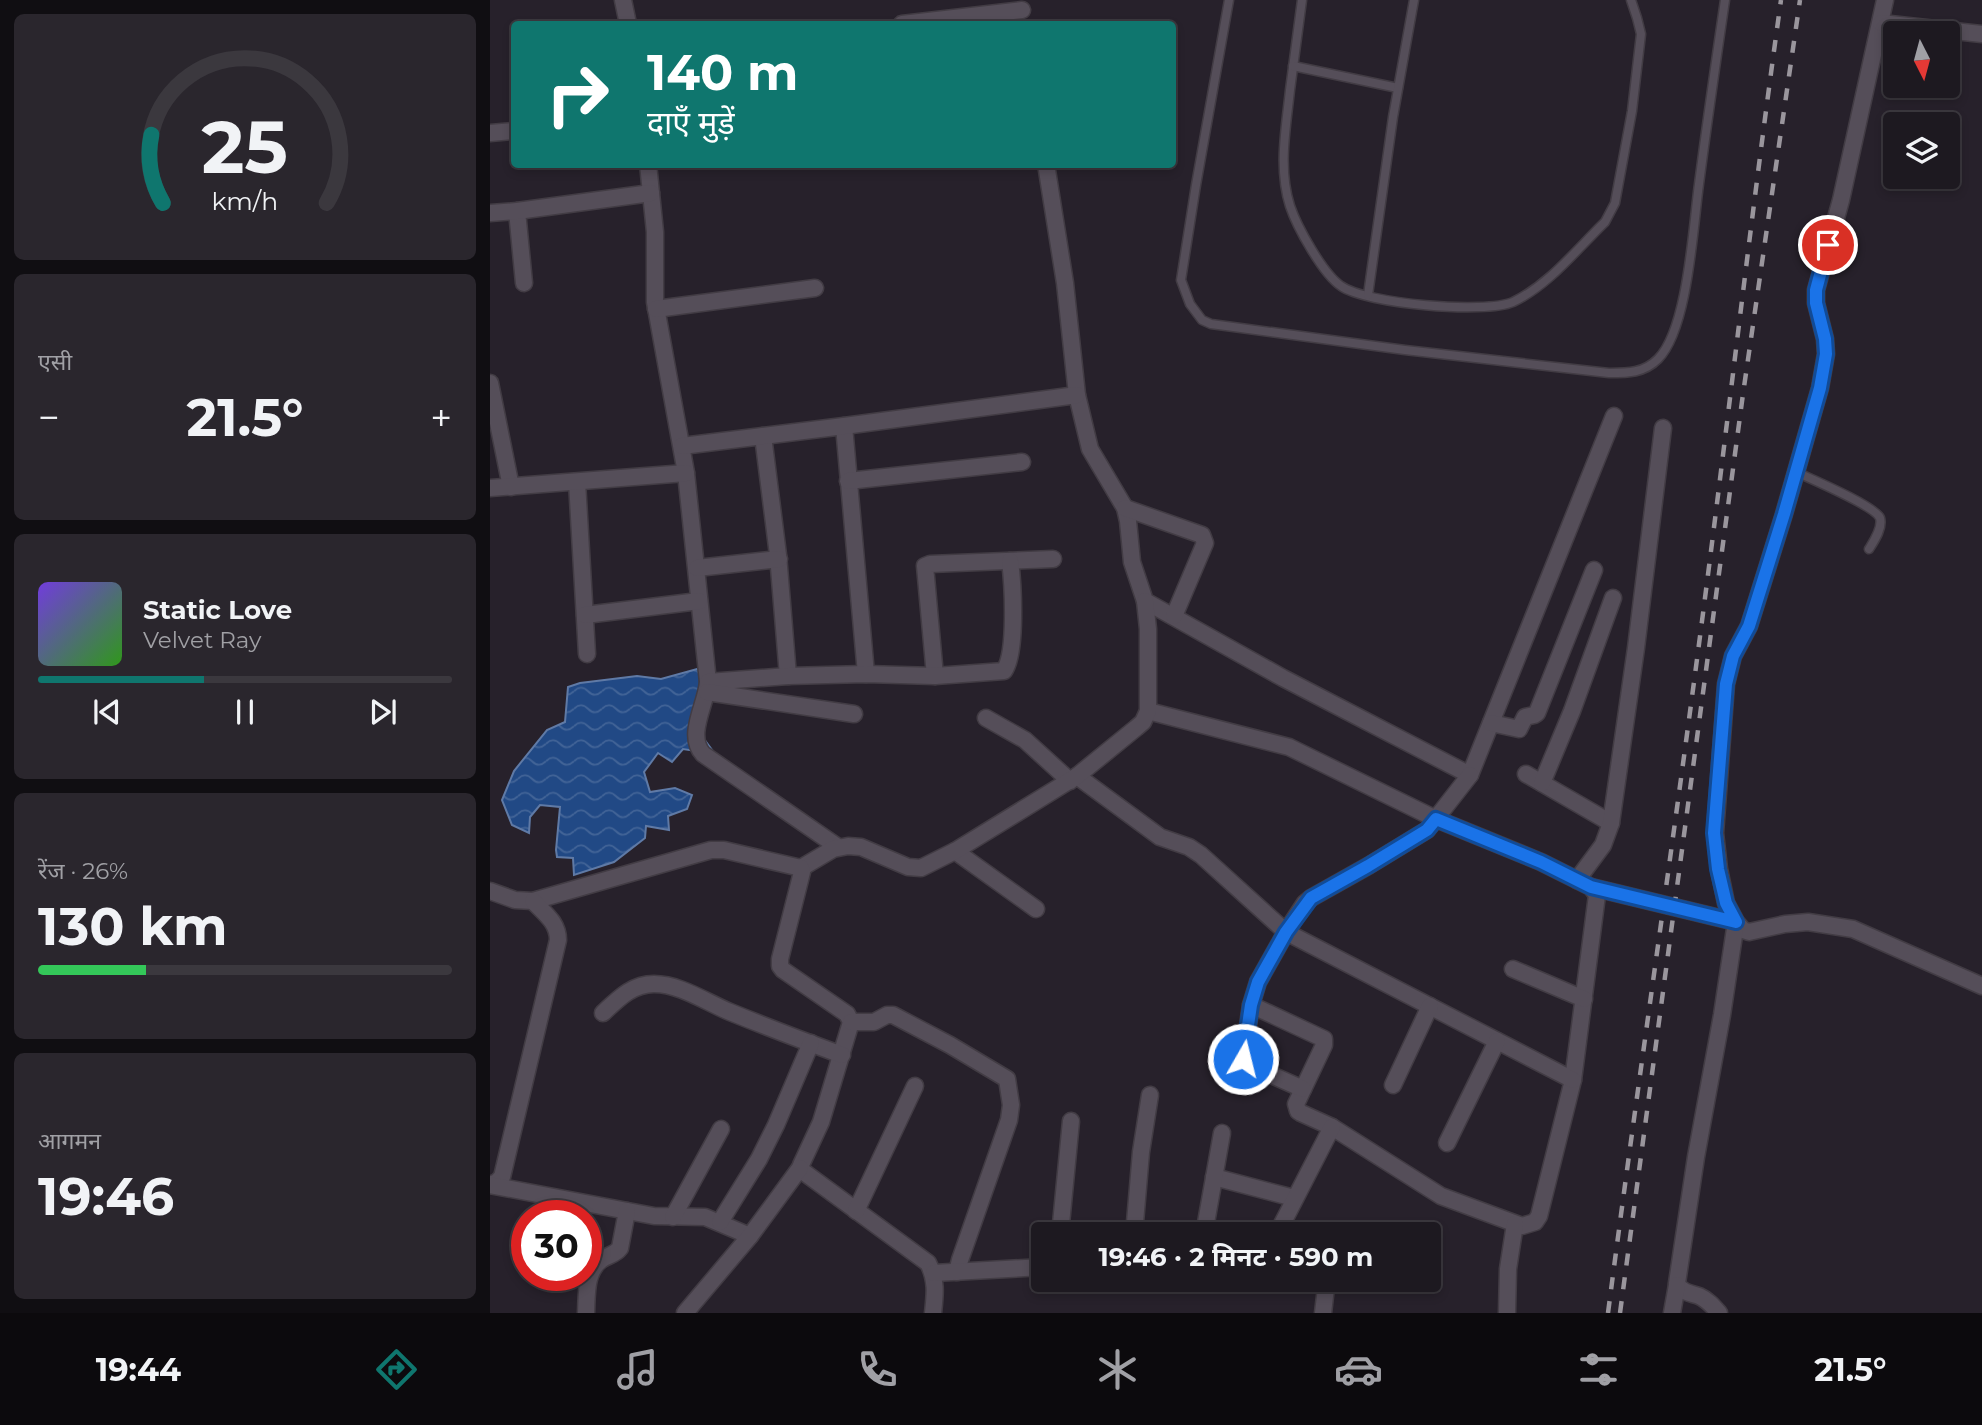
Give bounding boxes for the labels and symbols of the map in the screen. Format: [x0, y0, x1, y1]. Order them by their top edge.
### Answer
north arrow [1883, 21, 1960, 98]
pin [1798, 215, 1858, 275]
position arrow [1206, 1022, 1280, 1096]
speed limit sign: 30 [511, 1200, 602, 1291]

